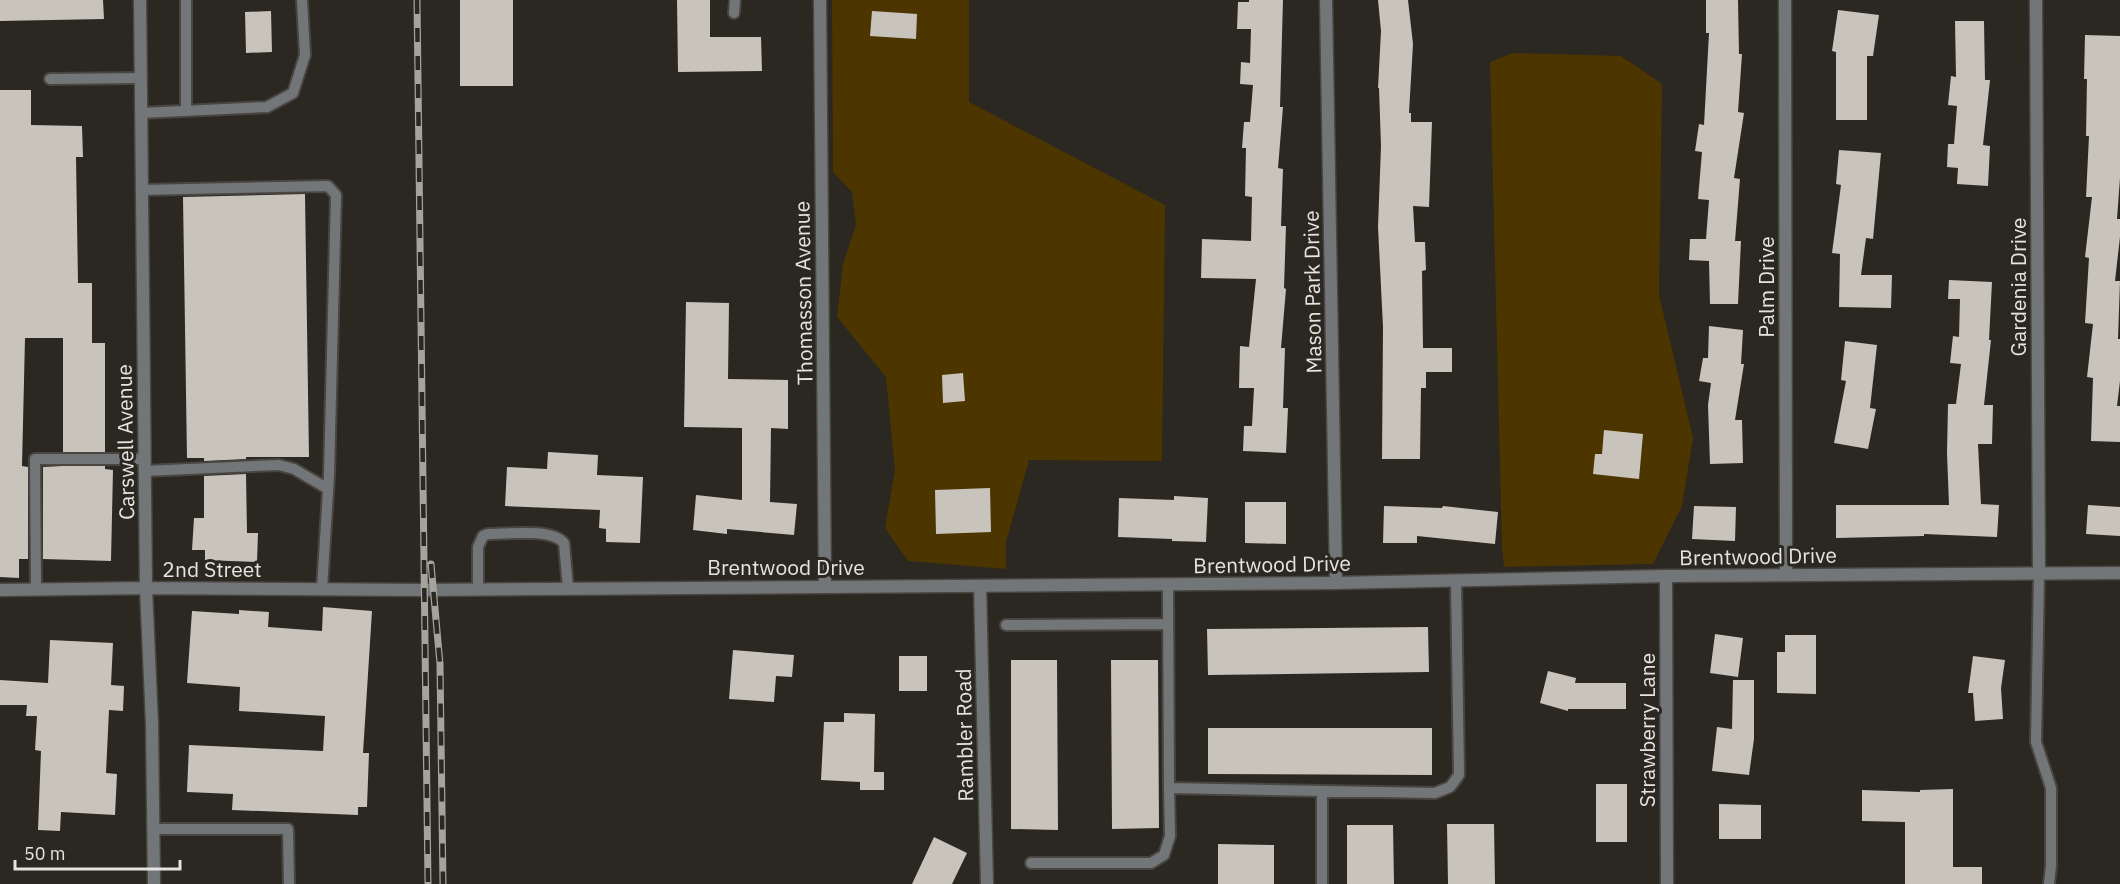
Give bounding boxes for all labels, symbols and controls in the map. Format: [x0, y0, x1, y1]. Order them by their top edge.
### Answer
street label: Thomasson Avenue [787, 201, 819, 385]
street label: Mason Park Drive [1297, 210, 1327, 374]
street label: Gardenia Drive [2004, 217, 2032, 357]
street label: Palm Drive [1752, 236, 1780, 338]
street label: Carswell Avenue [110, 364, 140, 520]
street label: Brentwood Drive [1679, 541, 1837, 571]
street label: Brentwood Drive [1193, 549, 1351, 579]
street label: Brentwood Drive [707, 553, 865, 581]
street label: 2nd Street [162, 555, 262, 583]
street label: Strawberry Lane [1633, 653, 1661, 807]
street label: Rambler Road [949, 668, 979, 802]
scale bar [15, 833, 180, 871]
text: 50 m [24, 842, 66, 865]

